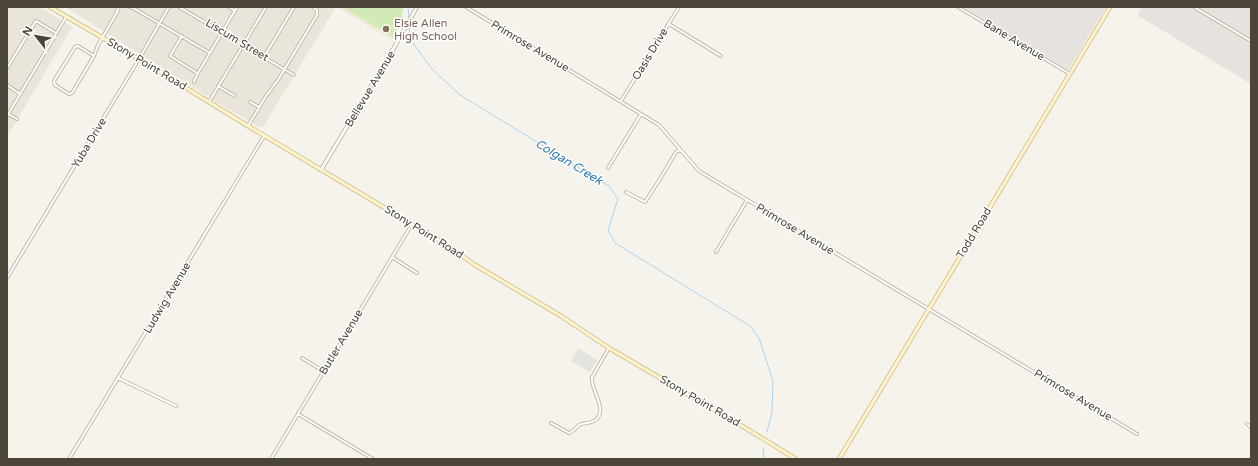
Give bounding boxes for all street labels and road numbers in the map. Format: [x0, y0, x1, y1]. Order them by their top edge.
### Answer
street label: Liscum Street [203, 16, 271, 64]
street label: Bane Avenue [981, 17, 1047, 63]
street label: Primrose Avenue [489, 18, 571, 74]
street label: Oasis Drive [629, 26, 671, 82]
street label: Stony Point Road [105, 35, 189, 93]
street label: Bellevue Avenue [342, 49, 398, 129]
street label: Yuba Drive [69, 116, 109, 170]
street label: Primrose Avenue [754, 201, 836, 257]
street label: Stony Point Road [382, 202, 466, 262]
street label: Todd Road [954, 205, 994, 261]
street label: Ludwig Avenue [141, 260, 193, 336]
street label: Butler Avenue [316, 307, 366, 377]
street label: Primrose Avenue [1032, 367, 1114, 423]
street label: Stony Point Road [657, 373, 743, 429]

